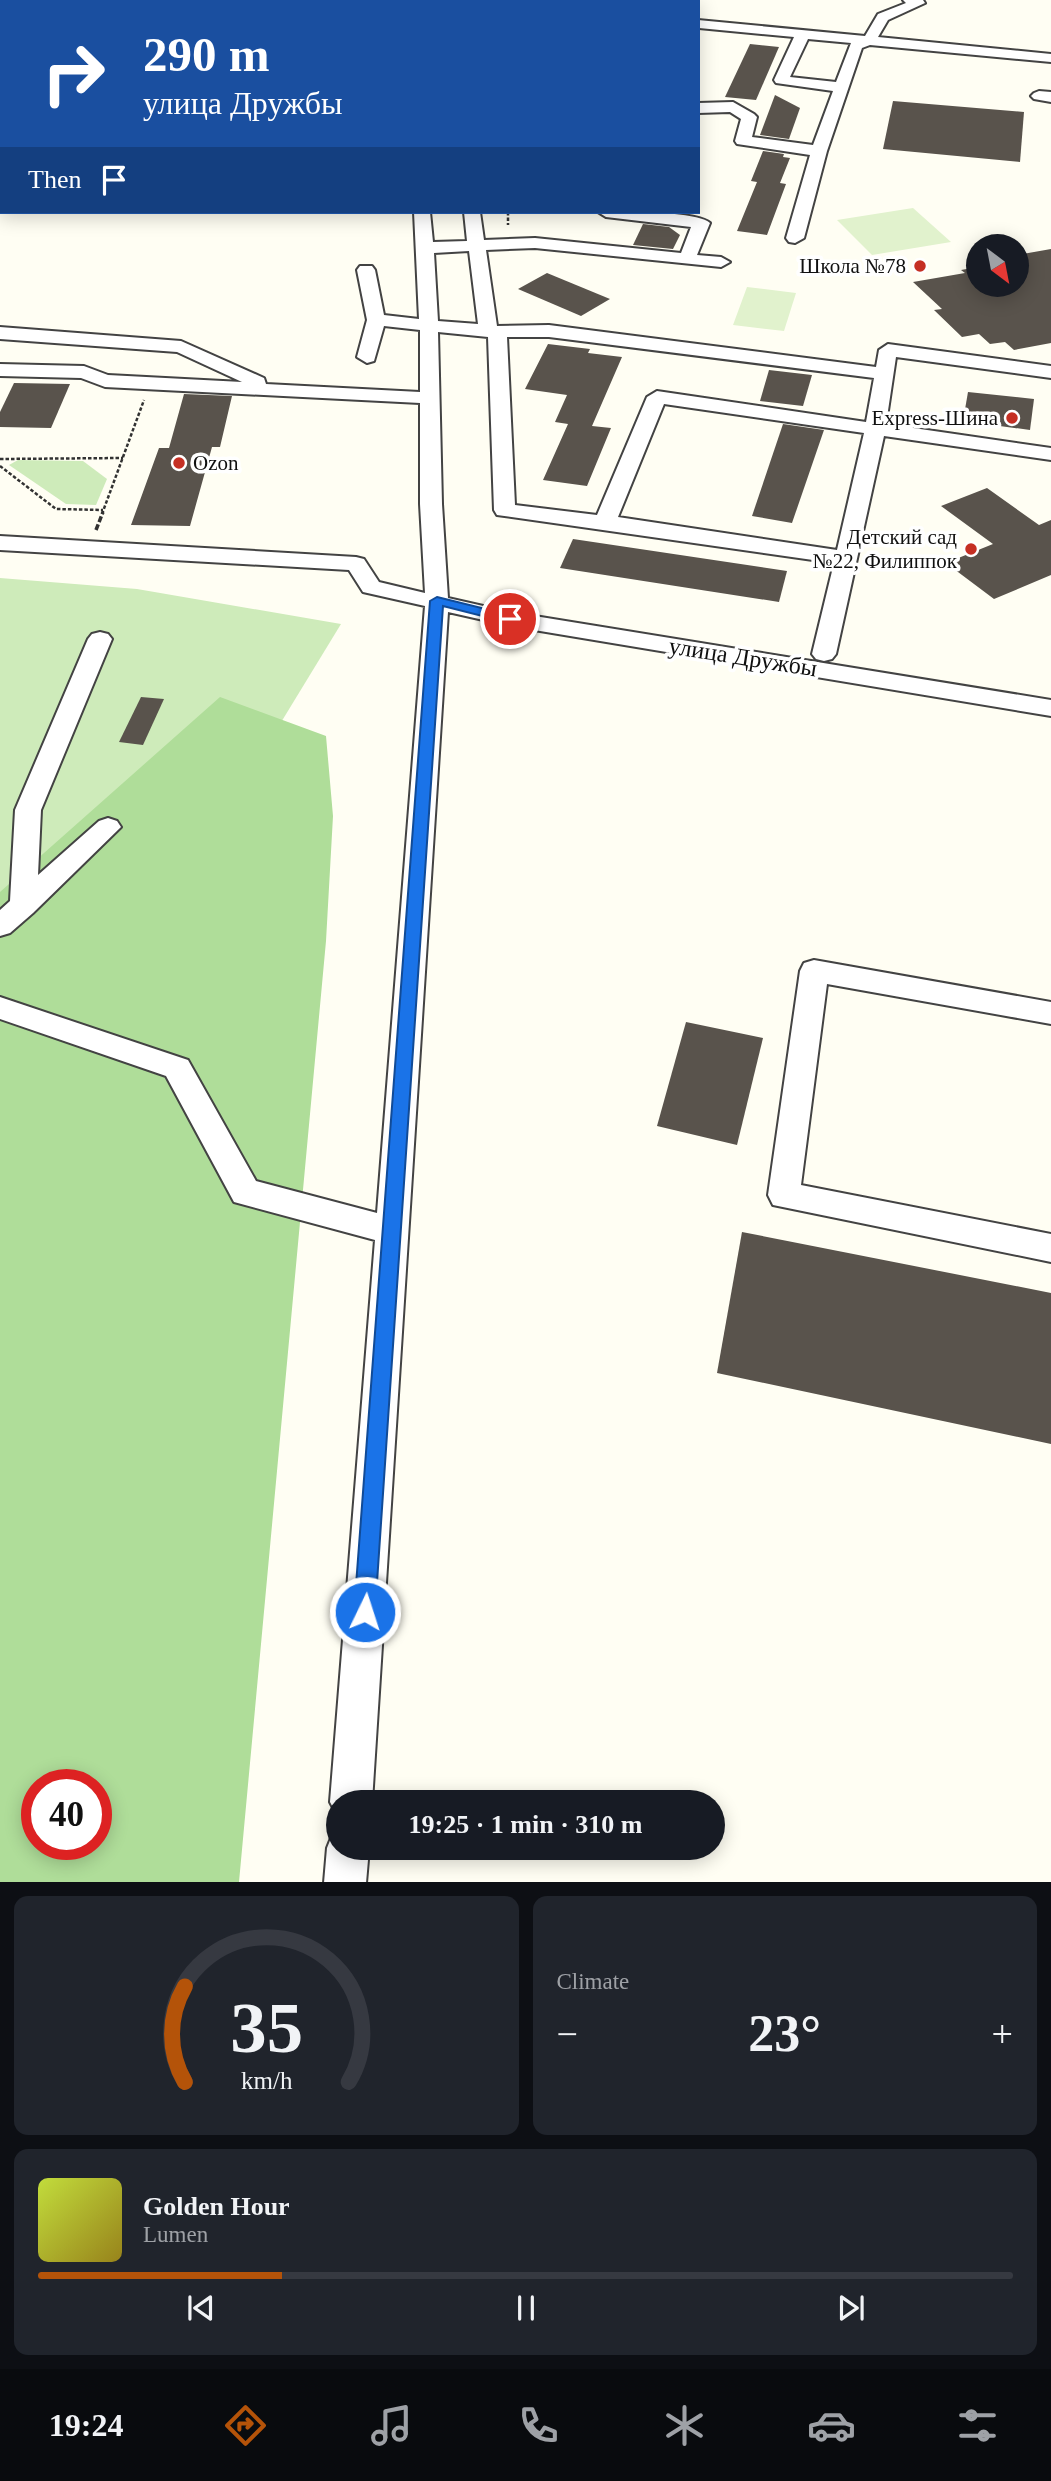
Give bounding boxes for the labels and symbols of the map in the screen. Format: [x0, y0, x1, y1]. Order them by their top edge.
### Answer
north arrow [966, 234, 1029, 298]
place label: Школа №78 [799, 254, 906, 278]
marker: Школа №78 [912, 258, 928, 274]
place label: Express-Шина [872, 406, 999, 430]
marker: Express-Шина [1004, 410, 1020, 426]
place label: Ozon [193, 451, 239, 475]
marker: Ozon [171, 455, 187, 471]
place label: Детский сад №22, Филиппок [813, 525, 958, 573]
marker: Детский сад №22, Филиппок [963, 541, 979, 557]
pin [480, 589, 540, 649]
street label: улица Дружбы [667, 632, 819, 682]
position arrow [328, 1575, 402, 1649]
speed limit sign: 40 [21, 1769, 112, 1860]

